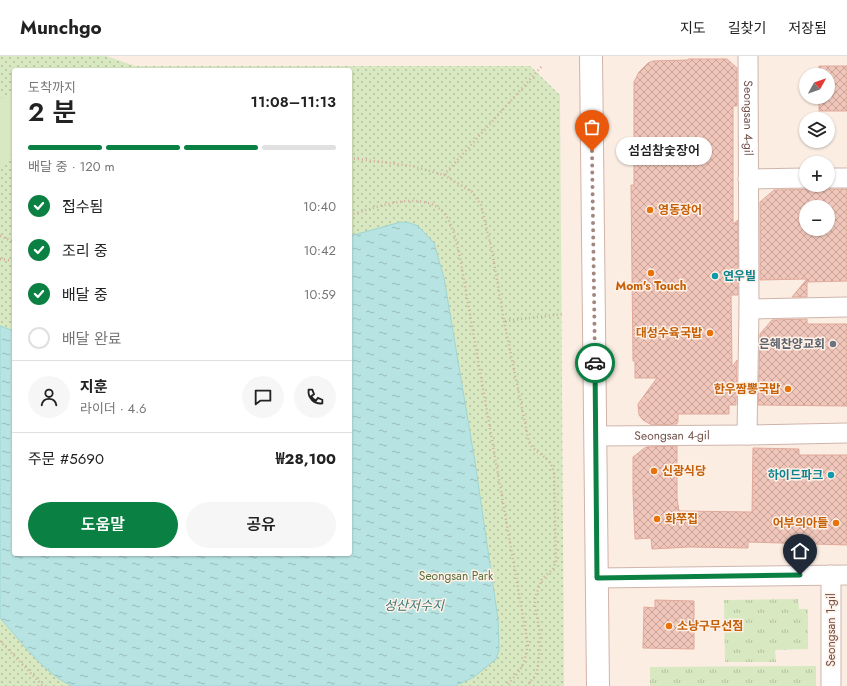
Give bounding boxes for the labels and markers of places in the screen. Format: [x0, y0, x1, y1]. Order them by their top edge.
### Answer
pin [575, 110, 609, 151]
callout: 섬섬참숯장어 [616, 137, 712, 165]
place label: 영동장어 [658, 201, 702, 219]
marker: 영동장어 [645, 205, 655, 215]
place label: 연우빌 [723, 267, 756, 285]
marker: Mom's Touch [646, 268, 656, 278]
marker: 연우빌 [710, 271, 720, 281]
place label: Mom's Touch [615, 277, 687, 295]
place label: 대성수육국밥 [636, 324, 702, 342]
marker: 대성수육국밥 [705, 328, 715, 338]
place label: 은혜찬양교회 [759, 335, 825, 353]
marker: 은혜찬양교회 [828, 339, 838, 349]
place label: 한우짬뽕국밥 [714, 380, 780, 398]
marker: 한우짬뽕국밥 [783, 384, 793, 394]
place label: 신광식당 [662, 462, 706, 480]
marker: 신광식당 [649, 466, 659, 476]
place label: 하이드파크 [768, 466, 823, 484]
marker: 하이드파크 [826, 470, 836, 480]
place label: 화쭈집 [665, 510, 698, 528]
marker: 화쭈집 [652, 514, 662, 524]
place label: 어부의아들 [773, 514, 828, 532]
marker: 어부의아들 [831, 518, 841, 528]
pin [783, 534, 817, 575]
place label: 소낭구무선점 [677, 617, 743, 635]
marker: 소낭구무선점 [664, 621, 674, 631]

